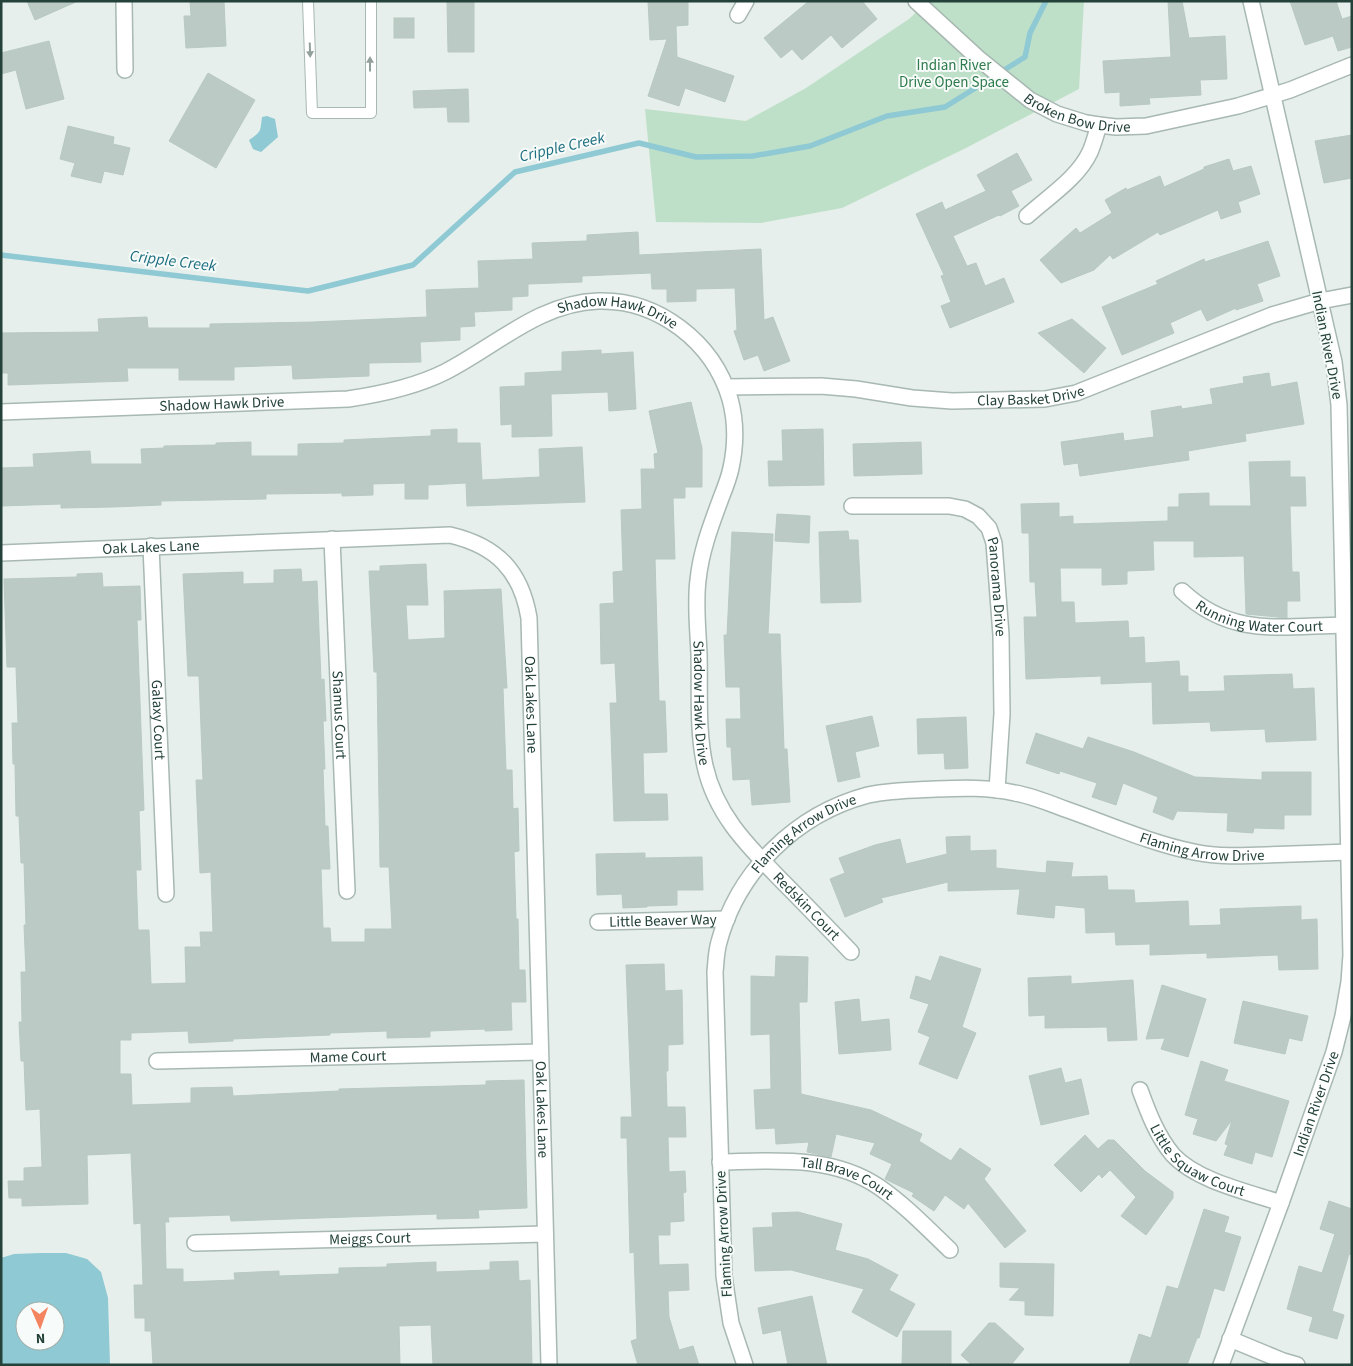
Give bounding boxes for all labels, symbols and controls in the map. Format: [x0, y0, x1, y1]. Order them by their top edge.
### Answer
one-way arrow [306, 42, 314, 58]
park label: Indian River Drive Open Space [899, 55, 1009, 93]
one-way arrow [366, 56, 374, 72]
street label: Broken Bow Drive [1019, 88, 1131, 137]
water label: Cripple Creek [517, 126, 607, 168]
water label: Cripple Creek [128, 245, 218, 277]
street label: Indian River Drive [1306, 289, 1348, 401]
street label: Shadow Hawk Drive [554, 290, 682, 334]
street label: Clay Basket Drive [977, 380, 1088, 411]
street label: Shadow Hawk Drive [159, 391, 285, 417]
street label: Panorama Drive [982, 534, 1012, 637]
street label: Oak Lakes Lane [102, 535, 200, 559]
street label: Running Water Court [1191, 595, 1323, 638]
street label: Shadow Hawk Drive [688, 640, 715, 767]
street label: Oak Lakes Lane [520, 656, 543, 754]
street label: Shamus Court [327, 670, 352, 760]
street label: Galaxy Court [146, 679, 171, 760]
street label: Flaming Arrow Drive [746, 789, 859, 878]
street label: Flaming Arrow Drive [1137, 827, 1265, 866]
street label: Redskin Court [768, 867, 845, 945]
street label: Little Beaver Way [609, 909, 717, 932]
street label: Mame Court [309, 1045, 386, 1068]
street label: Indian River Drive [1288, 1048, 1344, 1159]
street label: Oak Lakes Lane [530, 1061, 554, 1158]
street label: Little Squaw Court [1145, 1120, 1248, 1202]
street label: Tall Brave Court [799, 1152, 898, 1205]
street label: Flaming Arrow Drive [710, 1170, 738, 1298]
street label: Meiggs Court [329, 1227, 411, 1250]
north arrow [15, 1301, 65, 1351]
text: N [35, 1328, 45, 1348]

